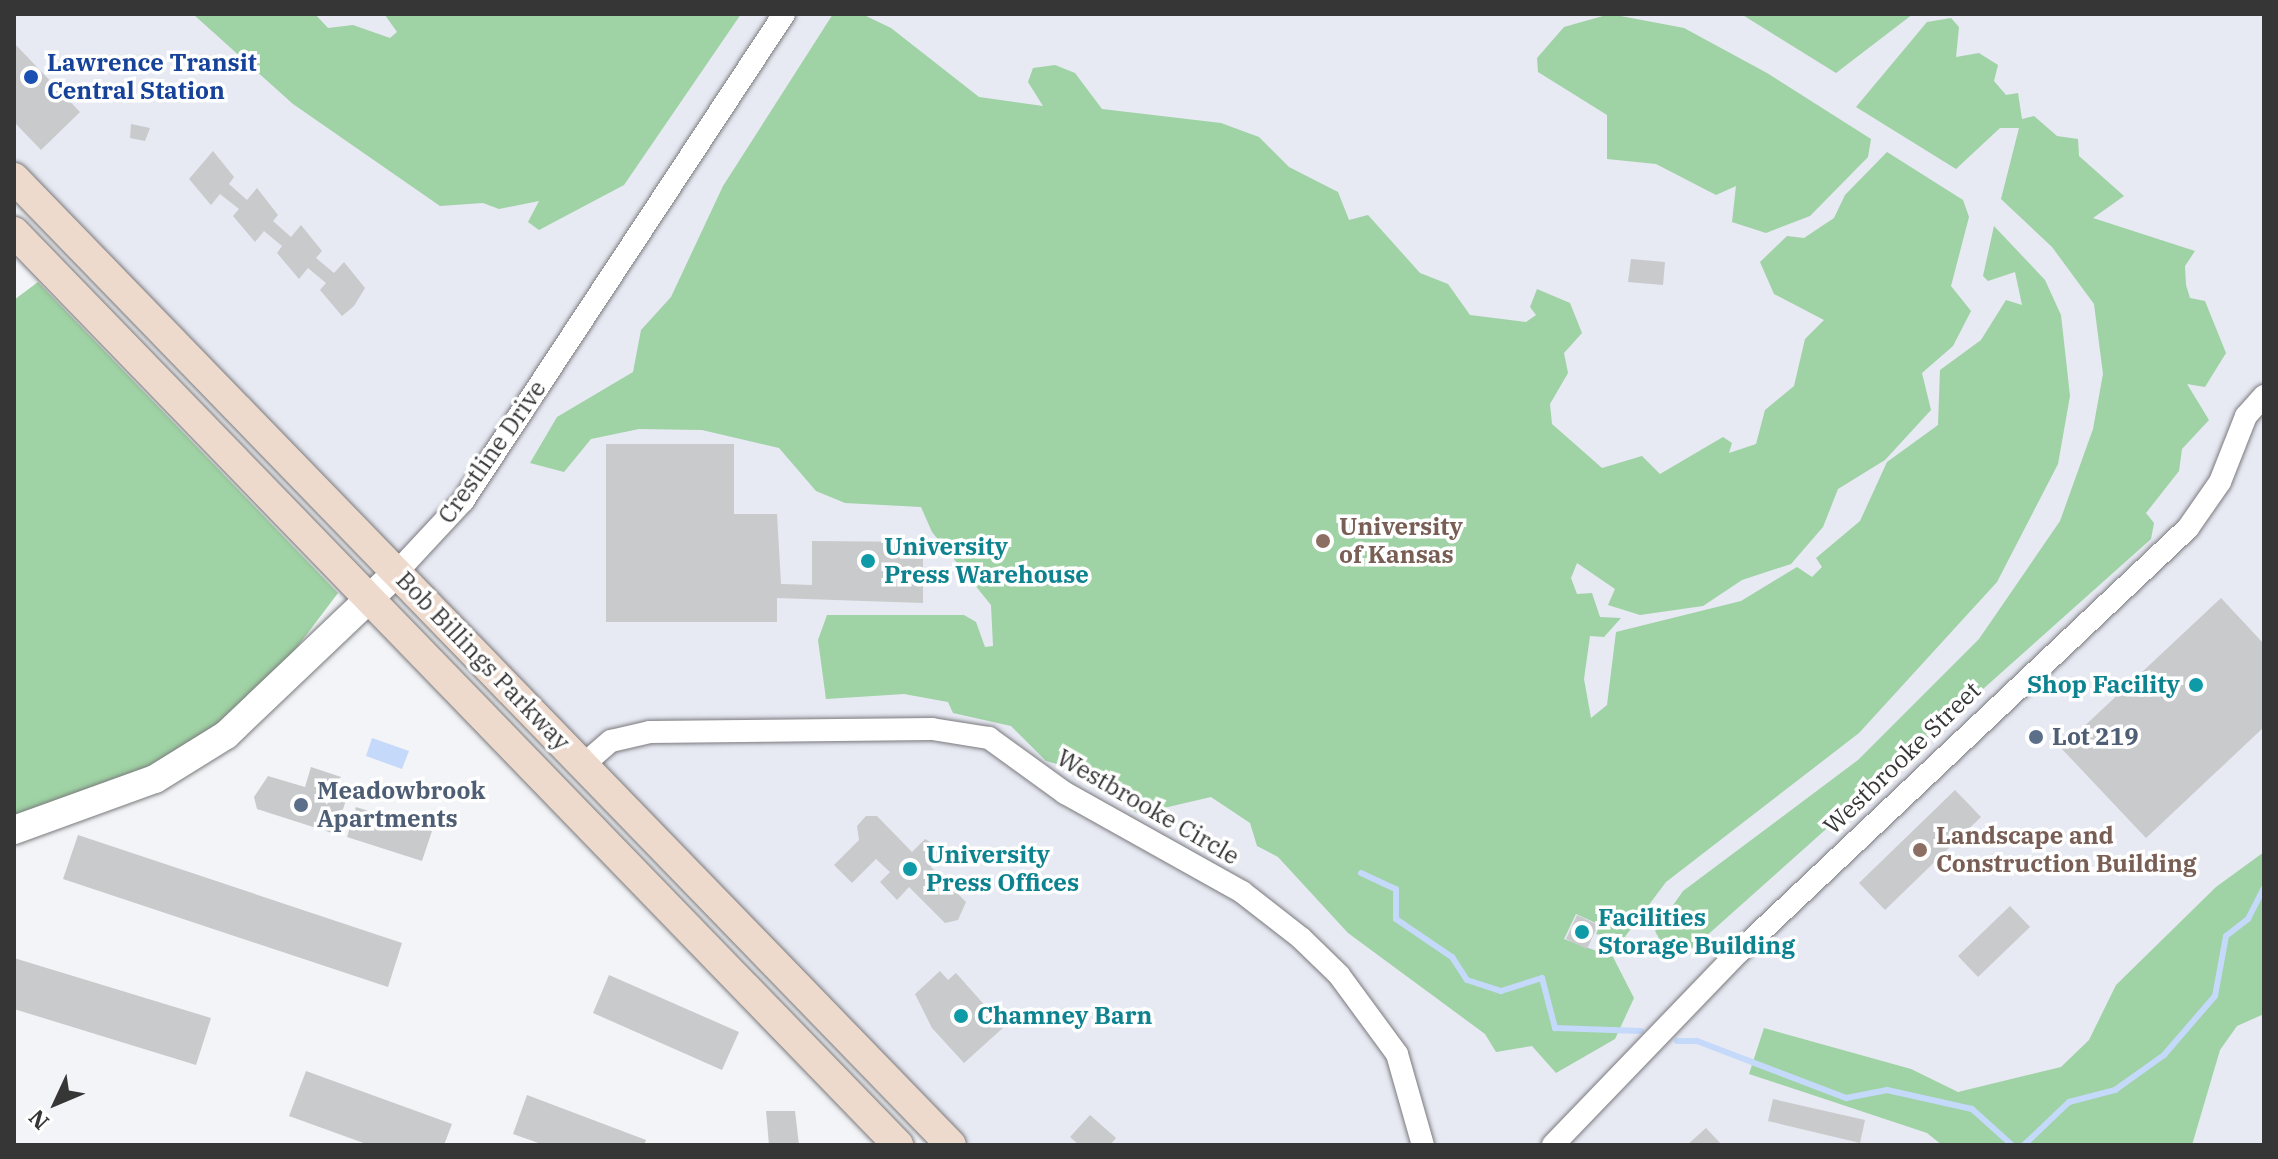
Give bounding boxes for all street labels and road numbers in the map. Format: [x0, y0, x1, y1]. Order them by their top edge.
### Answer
street label: Crestline Drive [432, 375, 552, 529]
street label: Bob Billings Parkway [390, 566, 576, 756]
street label: Westbrooke Street [1818, 676, 1986, 840]
street label: Westbrooke Circle [1052, 743, 1244, 871]

